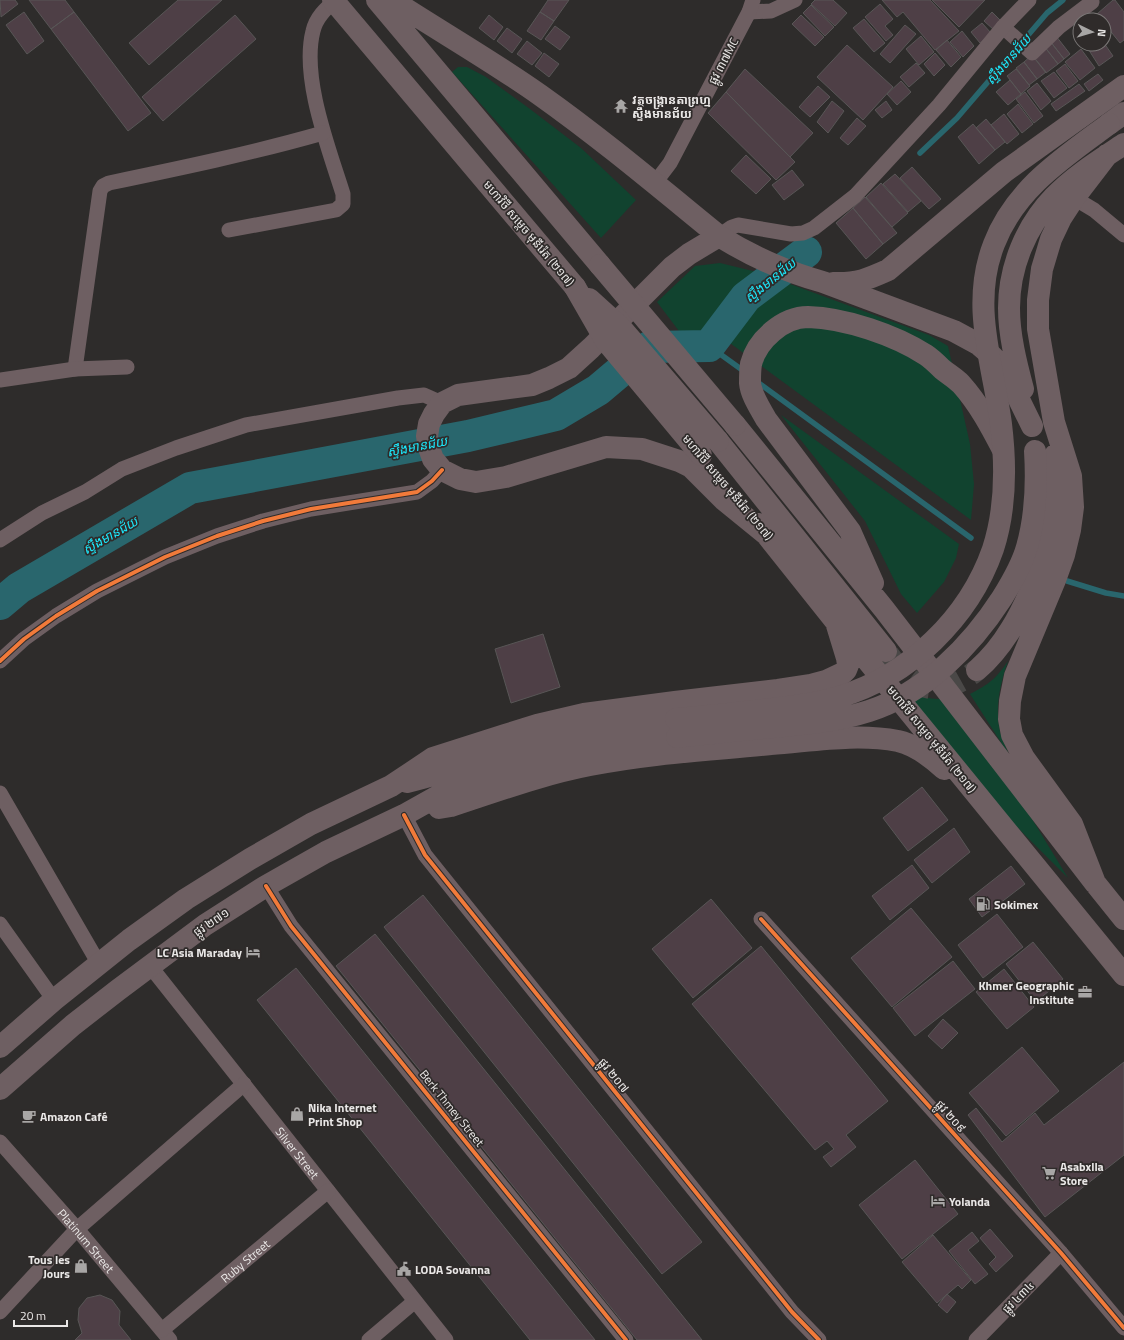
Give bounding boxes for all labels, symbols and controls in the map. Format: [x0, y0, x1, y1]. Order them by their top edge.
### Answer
north arrow [1072, 12, 1112, 52]
water label: ស្ទឹងមានជ័យ [980, 28, 1037, 89]
text: N [1094, 28, 1110, 37]
street label: ផ្លូវ ៣៧MC [703, 34, 745, 88]
place label: វត្តចង្ក្រានតាព្រហ្ម ស្ទឹងមានជ័យ [632, 90, 711, 123]
temple icon: វត្តចង្ក្រានតាព្រហ្ម ស្ទឹងមានជ័យ [613, 98, 629, 114]
street label: មហាវិថី សម្តេច មុនីរ៉េត (២១៧) [479, 176, 579, 290]
water label: ស្ទឹងមានជ័យ [740, 252, 801, 307]
water label: ស្ទឹងមានជ័យ [385, 430, 451, 462]
street label: មហាវិថី សម្តេច មុនីរ៉េត (២១៧) [678, 430, 778, 544]
water label: ស្ទឹងមានជ័យ [78, 510, 143, 559]
street label: មហាវិថី សម្តេច មុនីរ៉េត (២១៧) [883, 681, 981, 797]
place label: Sokimex [994, 895, 1038, 914]
fuel station icon: Sokimex [975, 896, 991, 912]
street label: ផ្លូវ ២៧១ [189, 903, 234, 942]
place label: LC Asia Maraday [157, 943, 242, 962]
hotel icon: LC Asia Maraday [245, 944, 261, 960]
place label: Khmer Geographic Institute [979, 976, 1074, 1009]
office icon: Khmer Geographic Institute [1077, 984, 1093, 1000]
street label: ផ្លូវ ២០៧ [593, 1053, 634, 1098]
street label: Berk Thmey Street [415, 1065, 489, 1151]
street label: ផ្លូវ ២០៩ [930, 1095, 971, 1138]
place label: Nika Internet Print Shop [308, 1098, 377, 1131]
shop icon: Nika Internet Print Shop [289, 1106, 305, 1122]
place label: Amazon Café [40, 1107, 108, 1126]
cafe icon: Amazon Café [21, 1108, 37, 1124]
street label: Silver Street [271, 1123, 325, 1183]
place label: Asabxlla Store [1060, 1157, 1104, 1190]
supermarket icon: Asabxlla Store [1041, 1165, 1057, 1181]
place label: Yolanda [949, 1192, 990, 1211]
hotel icon: Yolanda [930, 1193, 946, 1209]
street label: Platinum Street [53, 1204, 120, 1277]
street label: Ruby Street [216, 1234, 274, 1287]
place label: Tous les Jours [28, 1250, 70, 1283]
shop icon: Tous les Jours [73, 1258, 89, 1274]
place label: LODA Sovanna [415, 1260, 490, 1279]
public building icon: LODA Sovanna [396, 1261, 412, 1277]
street label: ផ្លូវ ៤៣៤ [997, 1276, 1040, 1319]
scale bar [14, 1302, 67, 1328]
text: 20 m [20, 1306, 46, 1325]

